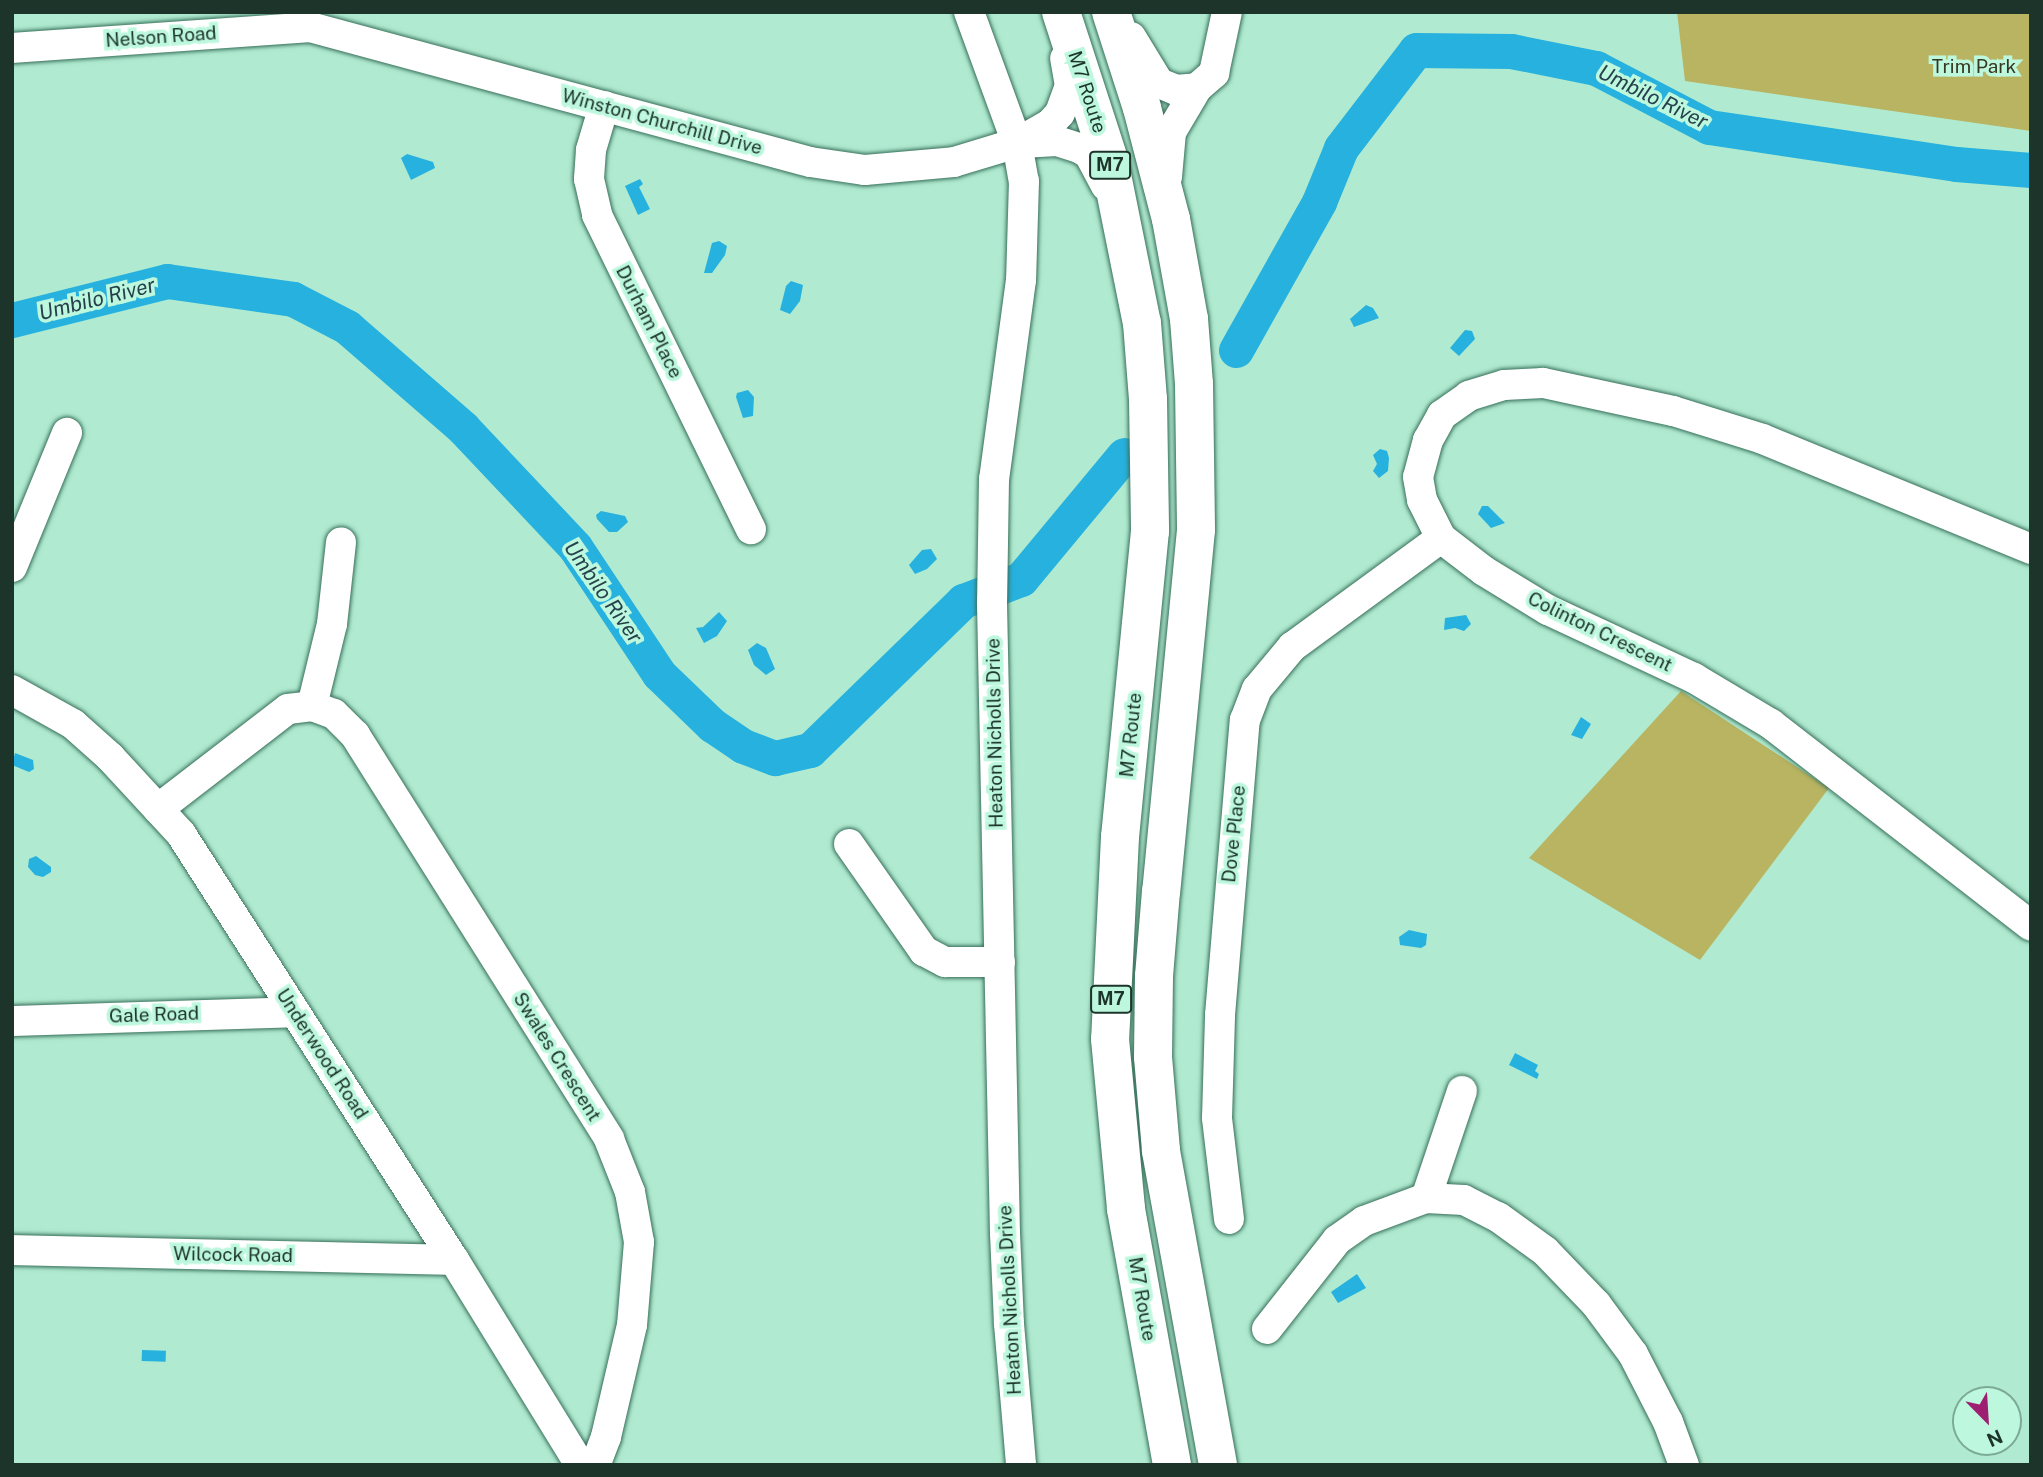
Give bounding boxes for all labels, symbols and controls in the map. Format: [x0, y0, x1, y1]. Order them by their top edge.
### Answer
street label: Nelson Road [105, 22, 217, 52]
street label: M7 Route [1063, 48, 1111, 136]
park label: Trim Park [1932, 56, 2016, 78]
water label: Umbilo River [1594, 60, 1712, 134]
street label: Winston Churchill Drive [559, 84, 765, 160]
road number: M7 [1089, 150, 1131, 180]
street label: Durham Place [611, 262, 687, 382]
water label: Umbilo River [36, 272, 158, 326]
water label: Umbilo River [558, 536, 648, 648]
street label: Colinton Crescent [1524, 587, 1676, 677]
street label: Heaton Nicholls Drive [982, 638, 1008, 828]
street label: M7 Route [1115, 692, 1147, 778]
street label: Dove Place [1218, 784, 1250, 884]
street label: Underwood Road [271, 984, 373, 1124]
road number: M7 [1090, 984, 1132, 1014]
street label: Swales Crescent [508, 988, 606, 1126]
street label: Gale Road [109, 1002, 199, 1028]
street label: Heaton Nicholls Drive [994, 1204, 1026, 1396]
street label: Wilcock Road [173, 1243, 293, 1267]
street label: M7 Route [1123, 1255, 1161, 1343]
north arrow [1952, 1386, 2022, 1456]
text: N [1983, 1425, 2006, 1451]

